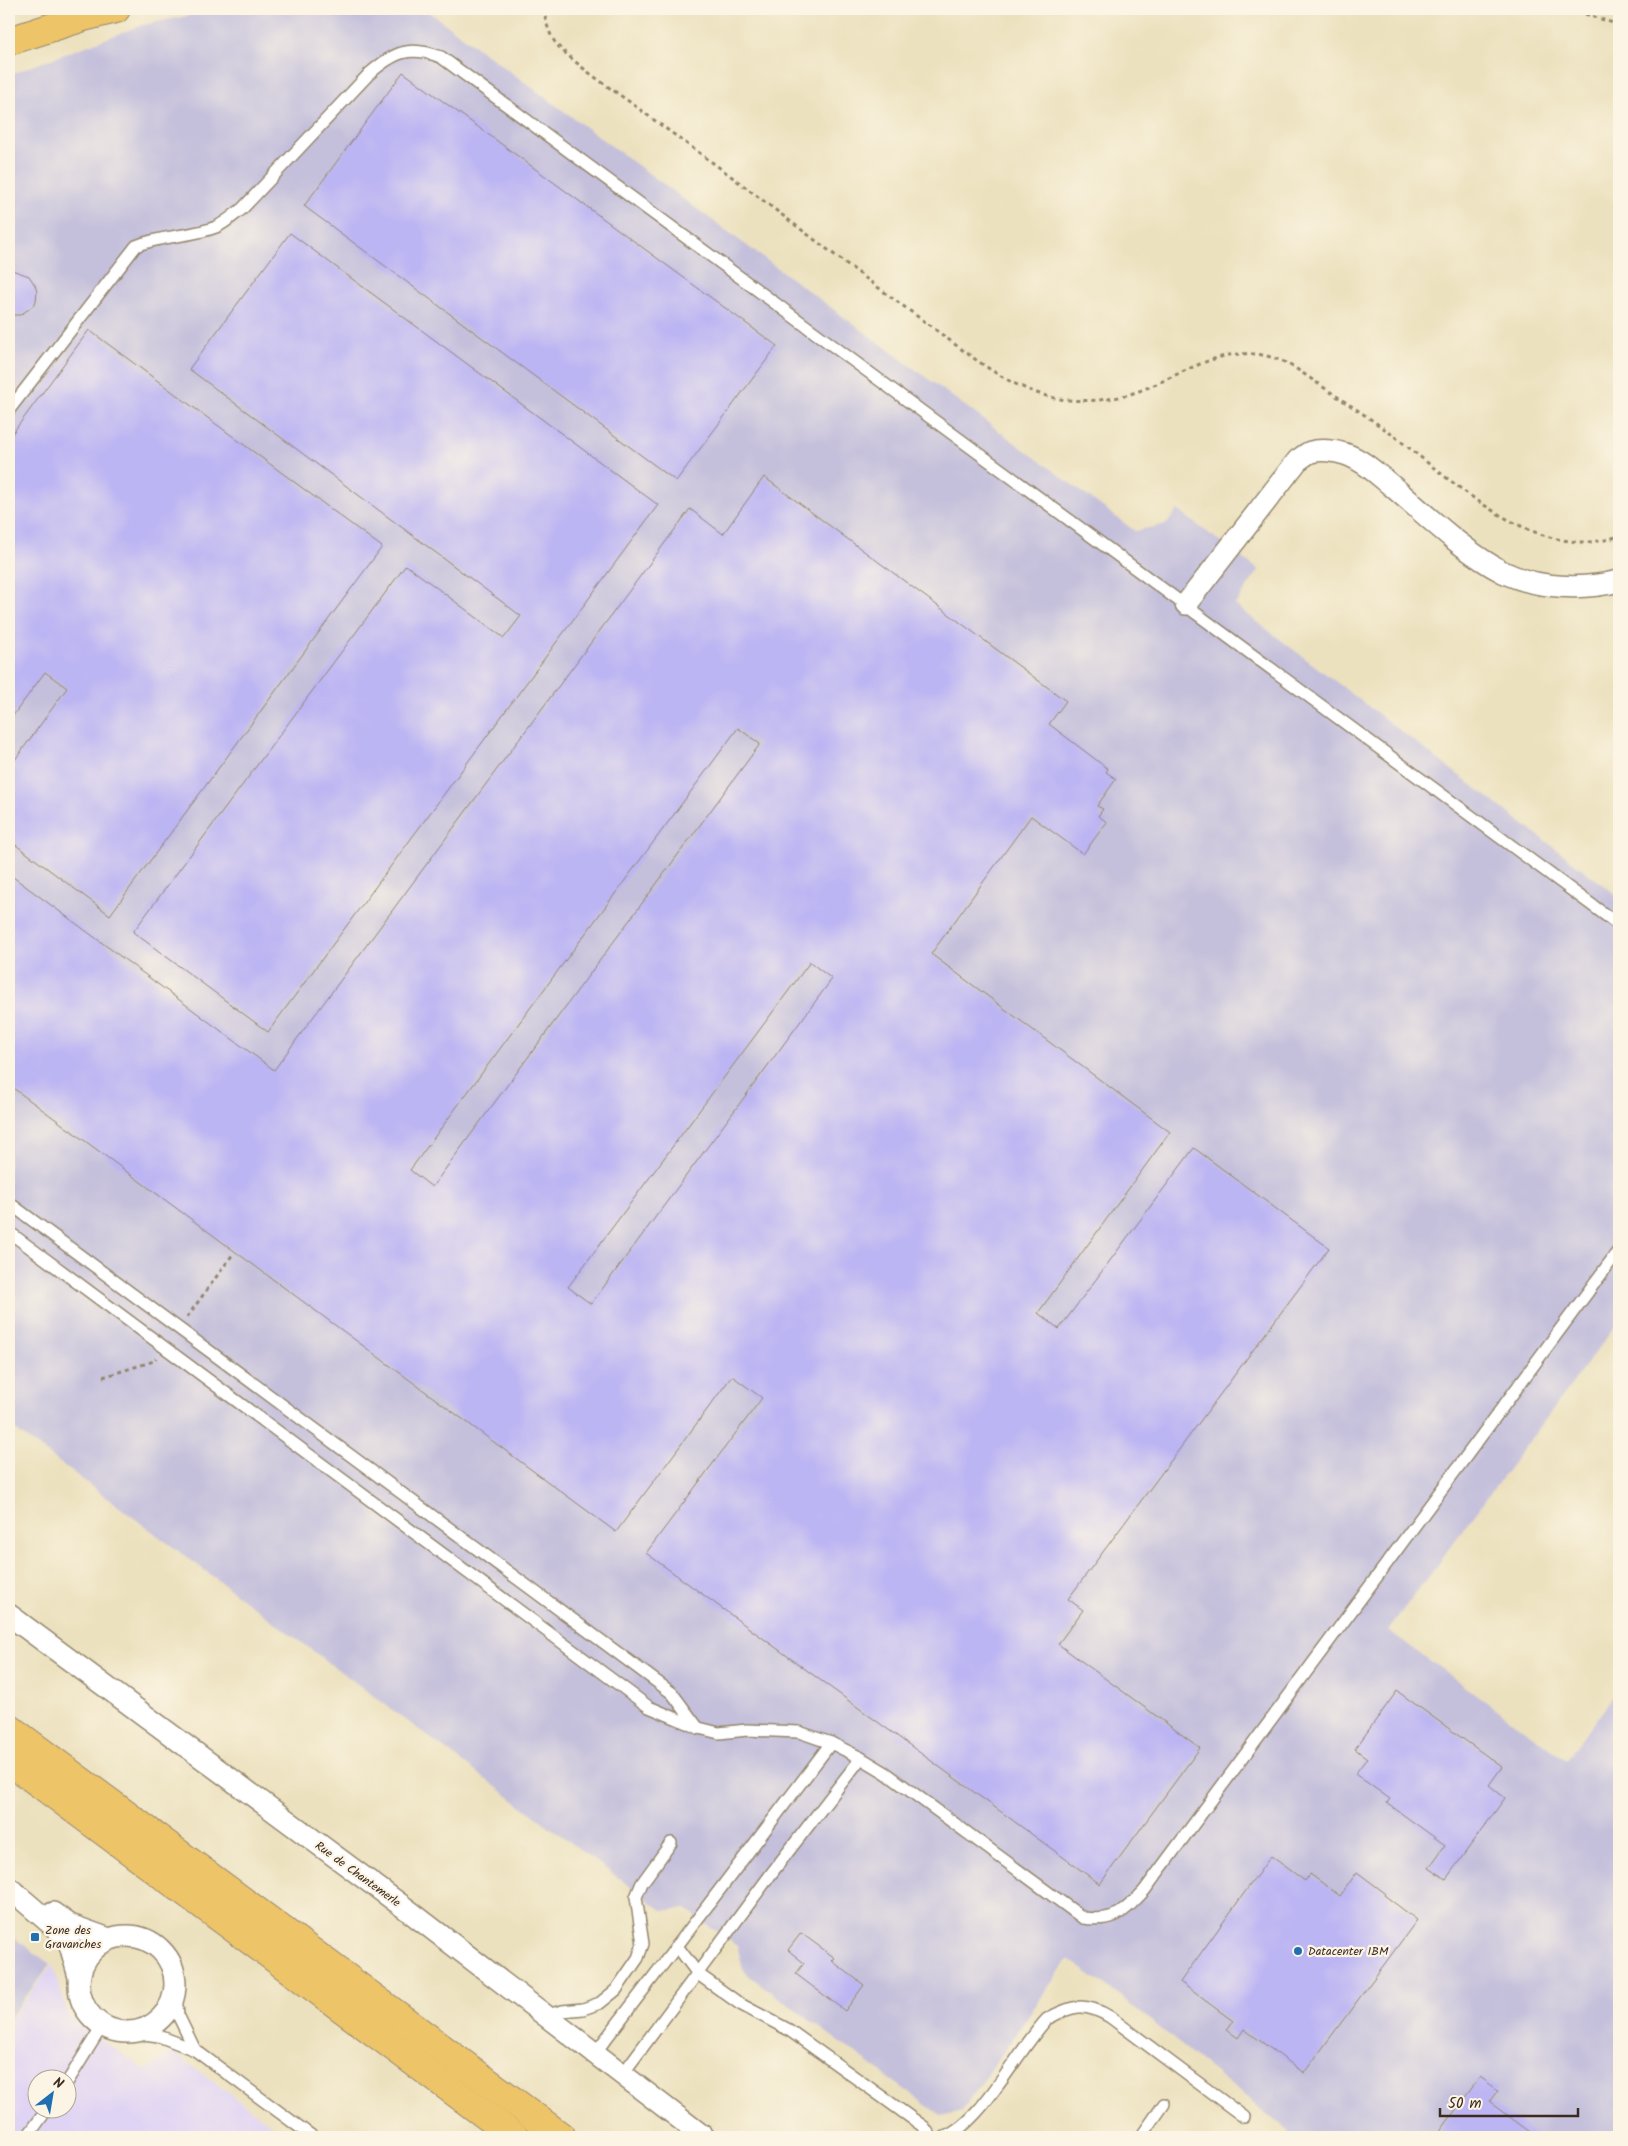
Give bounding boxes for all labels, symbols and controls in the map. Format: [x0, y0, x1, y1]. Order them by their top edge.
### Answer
street label: Rue de Chantemerle [311, 1837, 405, 1912]
place label: Zone des Gravanches [45, 1921, 101, 1954]
marker: Zone des Gravanches [29, 1931, 41, 1943]
place label: Datacenter IBM [1308, 1942, 1389, 1961]
marker: Datacenter IBM [1292, 1945, 1304, 1957]
north arrow [28, 2068, 78, 2118]
text: N [49, 2072, 68, 2096]
scale bar [1440, 2086, 1578, 2118]
text: 50 m [1448, 2092, 1482, 2116]

